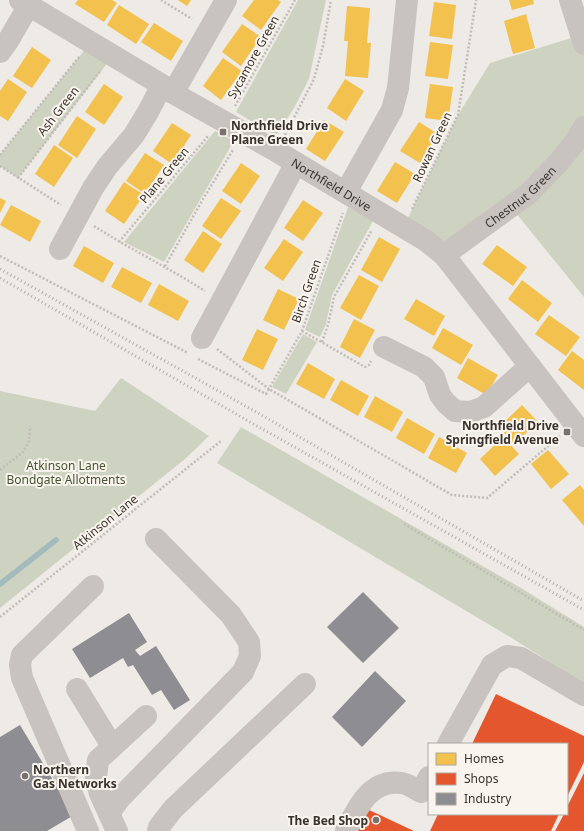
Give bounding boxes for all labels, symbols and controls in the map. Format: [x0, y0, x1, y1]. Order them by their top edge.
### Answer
street label: Sycamore Green [223, 12, 283, 102]
street label: Ash Green [33, 83, 83, 139]
street label: Rowan Green [408, 109, 456, 185]
place label: Northfield Drive Plane Green [231, 117, 328, 148]
marker: Northfield Drive Plane Green [218, 127, 228, 137]
street label: Plane Green [135, 143, 193, 207]
street label: Northfield Drive [288, 154, 375, 215]
street label: Chestnut Green [481, 162, 560, 232]
street label: Birch Green [287, 257, 325, 325]
place label: Northfield Drive Springfield Avenue [446, 417, 559, 448]
marker: Northfield Drive Springfield Avenue [562, 427, 572, 437]
park label: Atkinson Lane Bondgate Allotments [6, 457, 126, 488]
street label: Atkinson Lane [69, 490, 141, 554]
legend [428, 743, 568, 815]
text: Homes [464, 750, 504, 767]
place label: Northern Gas Networks [33, 761, 117, 792]
text: Shops [464, 770, 499, 787]
marker: Northern Gas Networks [20, 771, 30, 781]
text: Industry [464, 790, 512, 807]
place label: The Bed Shop [288, 812, 368, 829]
marker: The Bed Shop [371, 815, 381, 825]

